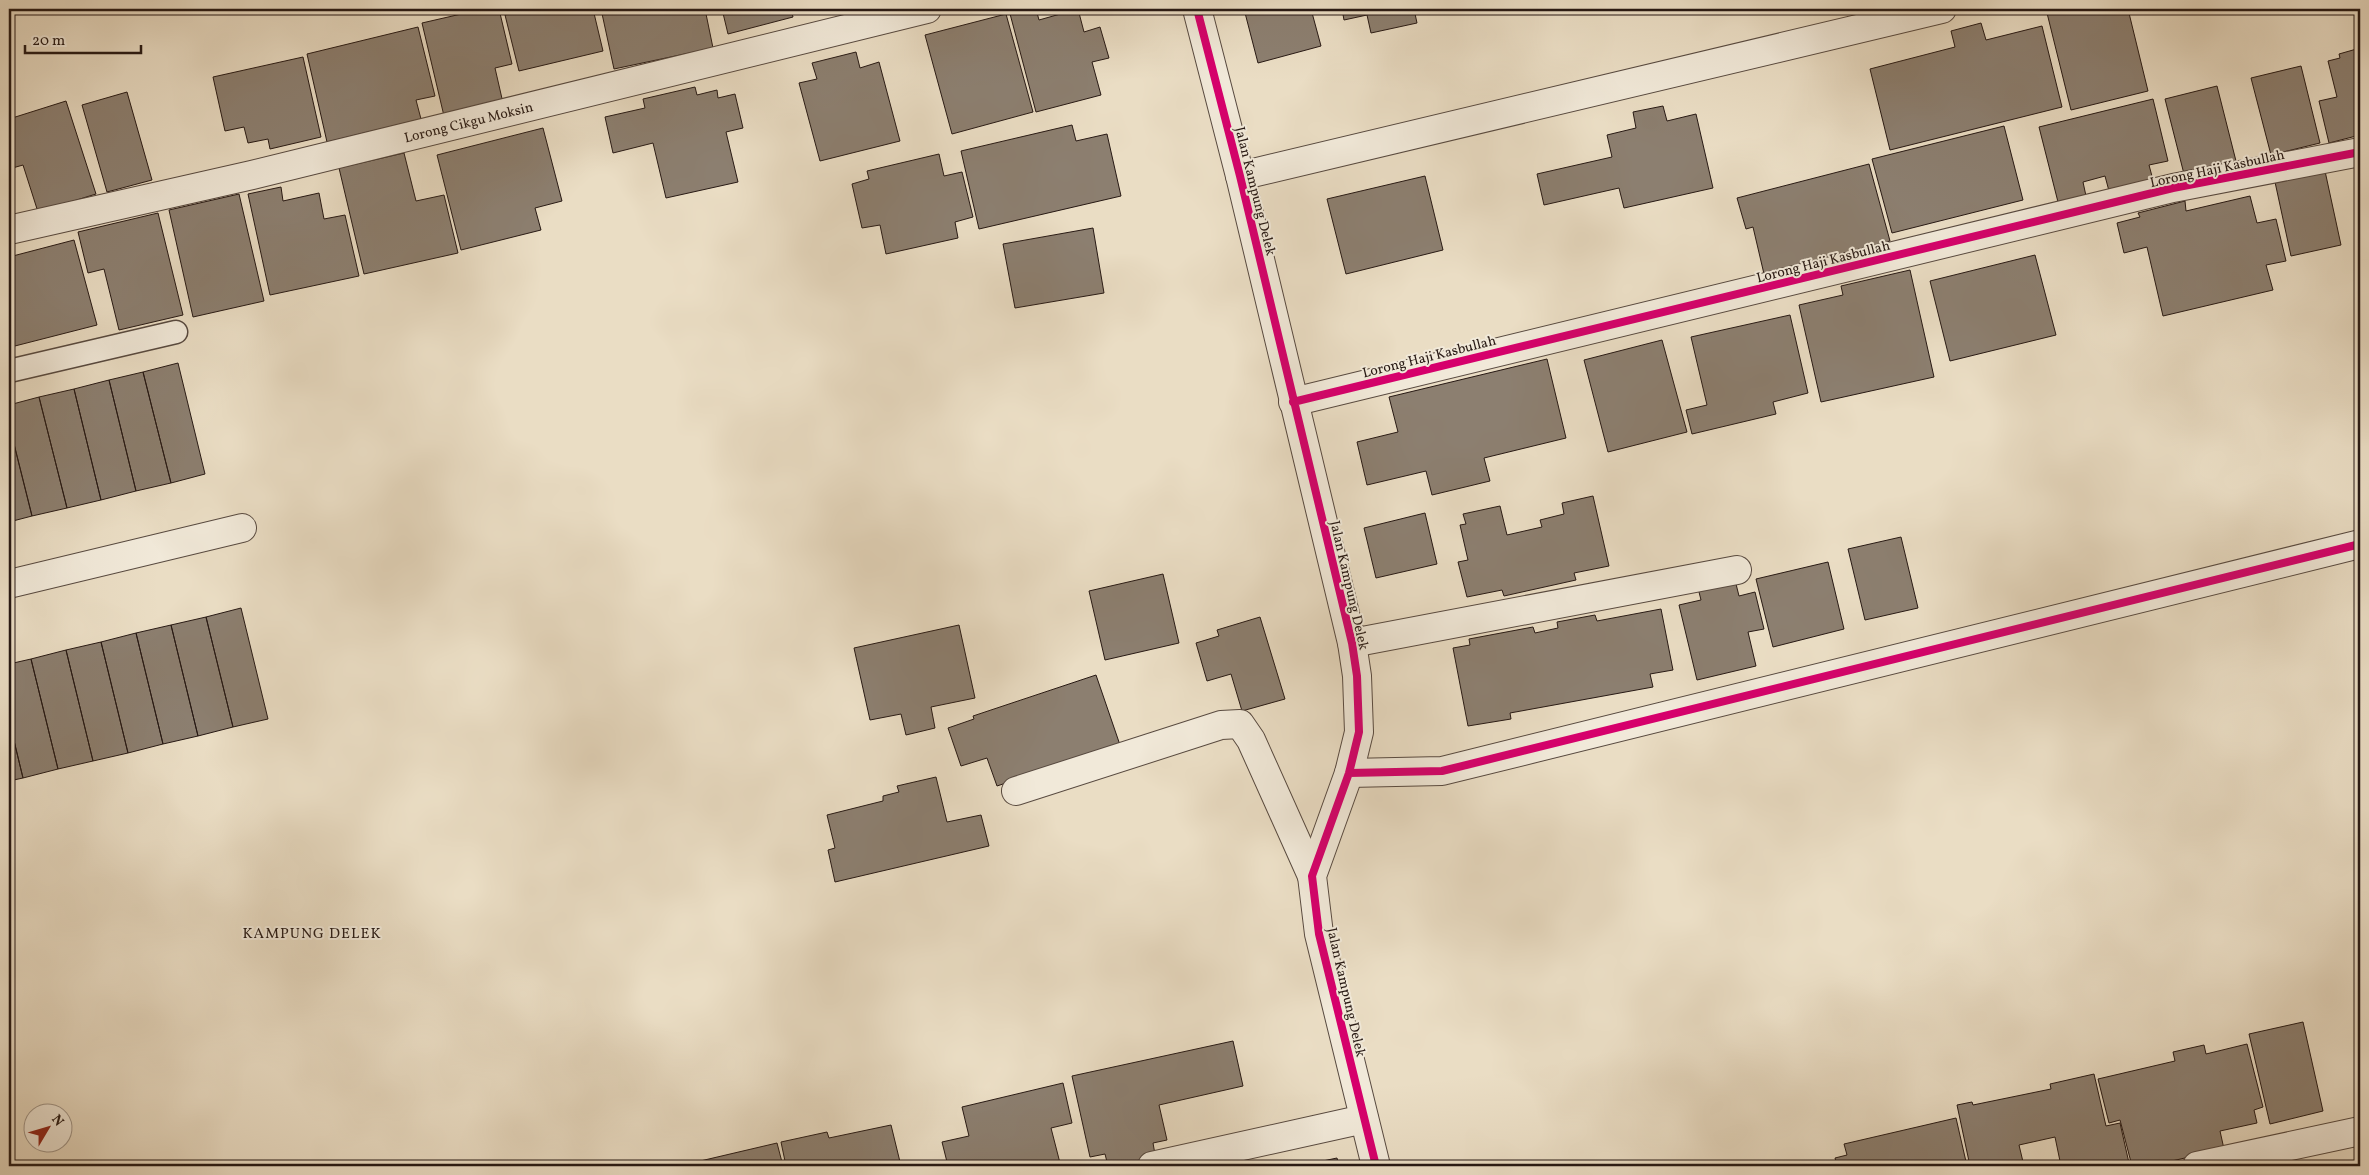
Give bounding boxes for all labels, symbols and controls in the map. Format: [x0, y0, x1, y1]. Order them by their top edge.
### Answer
scale bar [25, 22, 141, 54]
text: 20 m [32, 31, 65, 52]
street label: Lorong Cikgu Moksin [402, 98, 535, 148]
street label: Jalan Kampung Delek [1229, 125, 1280, 258]
street label: Lorong Haji Kasbullah [2148, 146, 2286, 193]
street label: Lorong Haji Kasbullah [1755, 237, 1892, 288]
street label: Lorong Haji Kasbullah [1361, 332, 1498, 383]
street label: Jalan Kampung Delek [1324, 519, 1373, 652]
district label: KAMPUNG DELEK [242, 924, 382, 945]
street label: Jalan Kampung Delek [1321, 926, 1370, 1059]
north arrow [22, 1102, 72, 1152]
text: N [46, 1111, 68, 1131]

